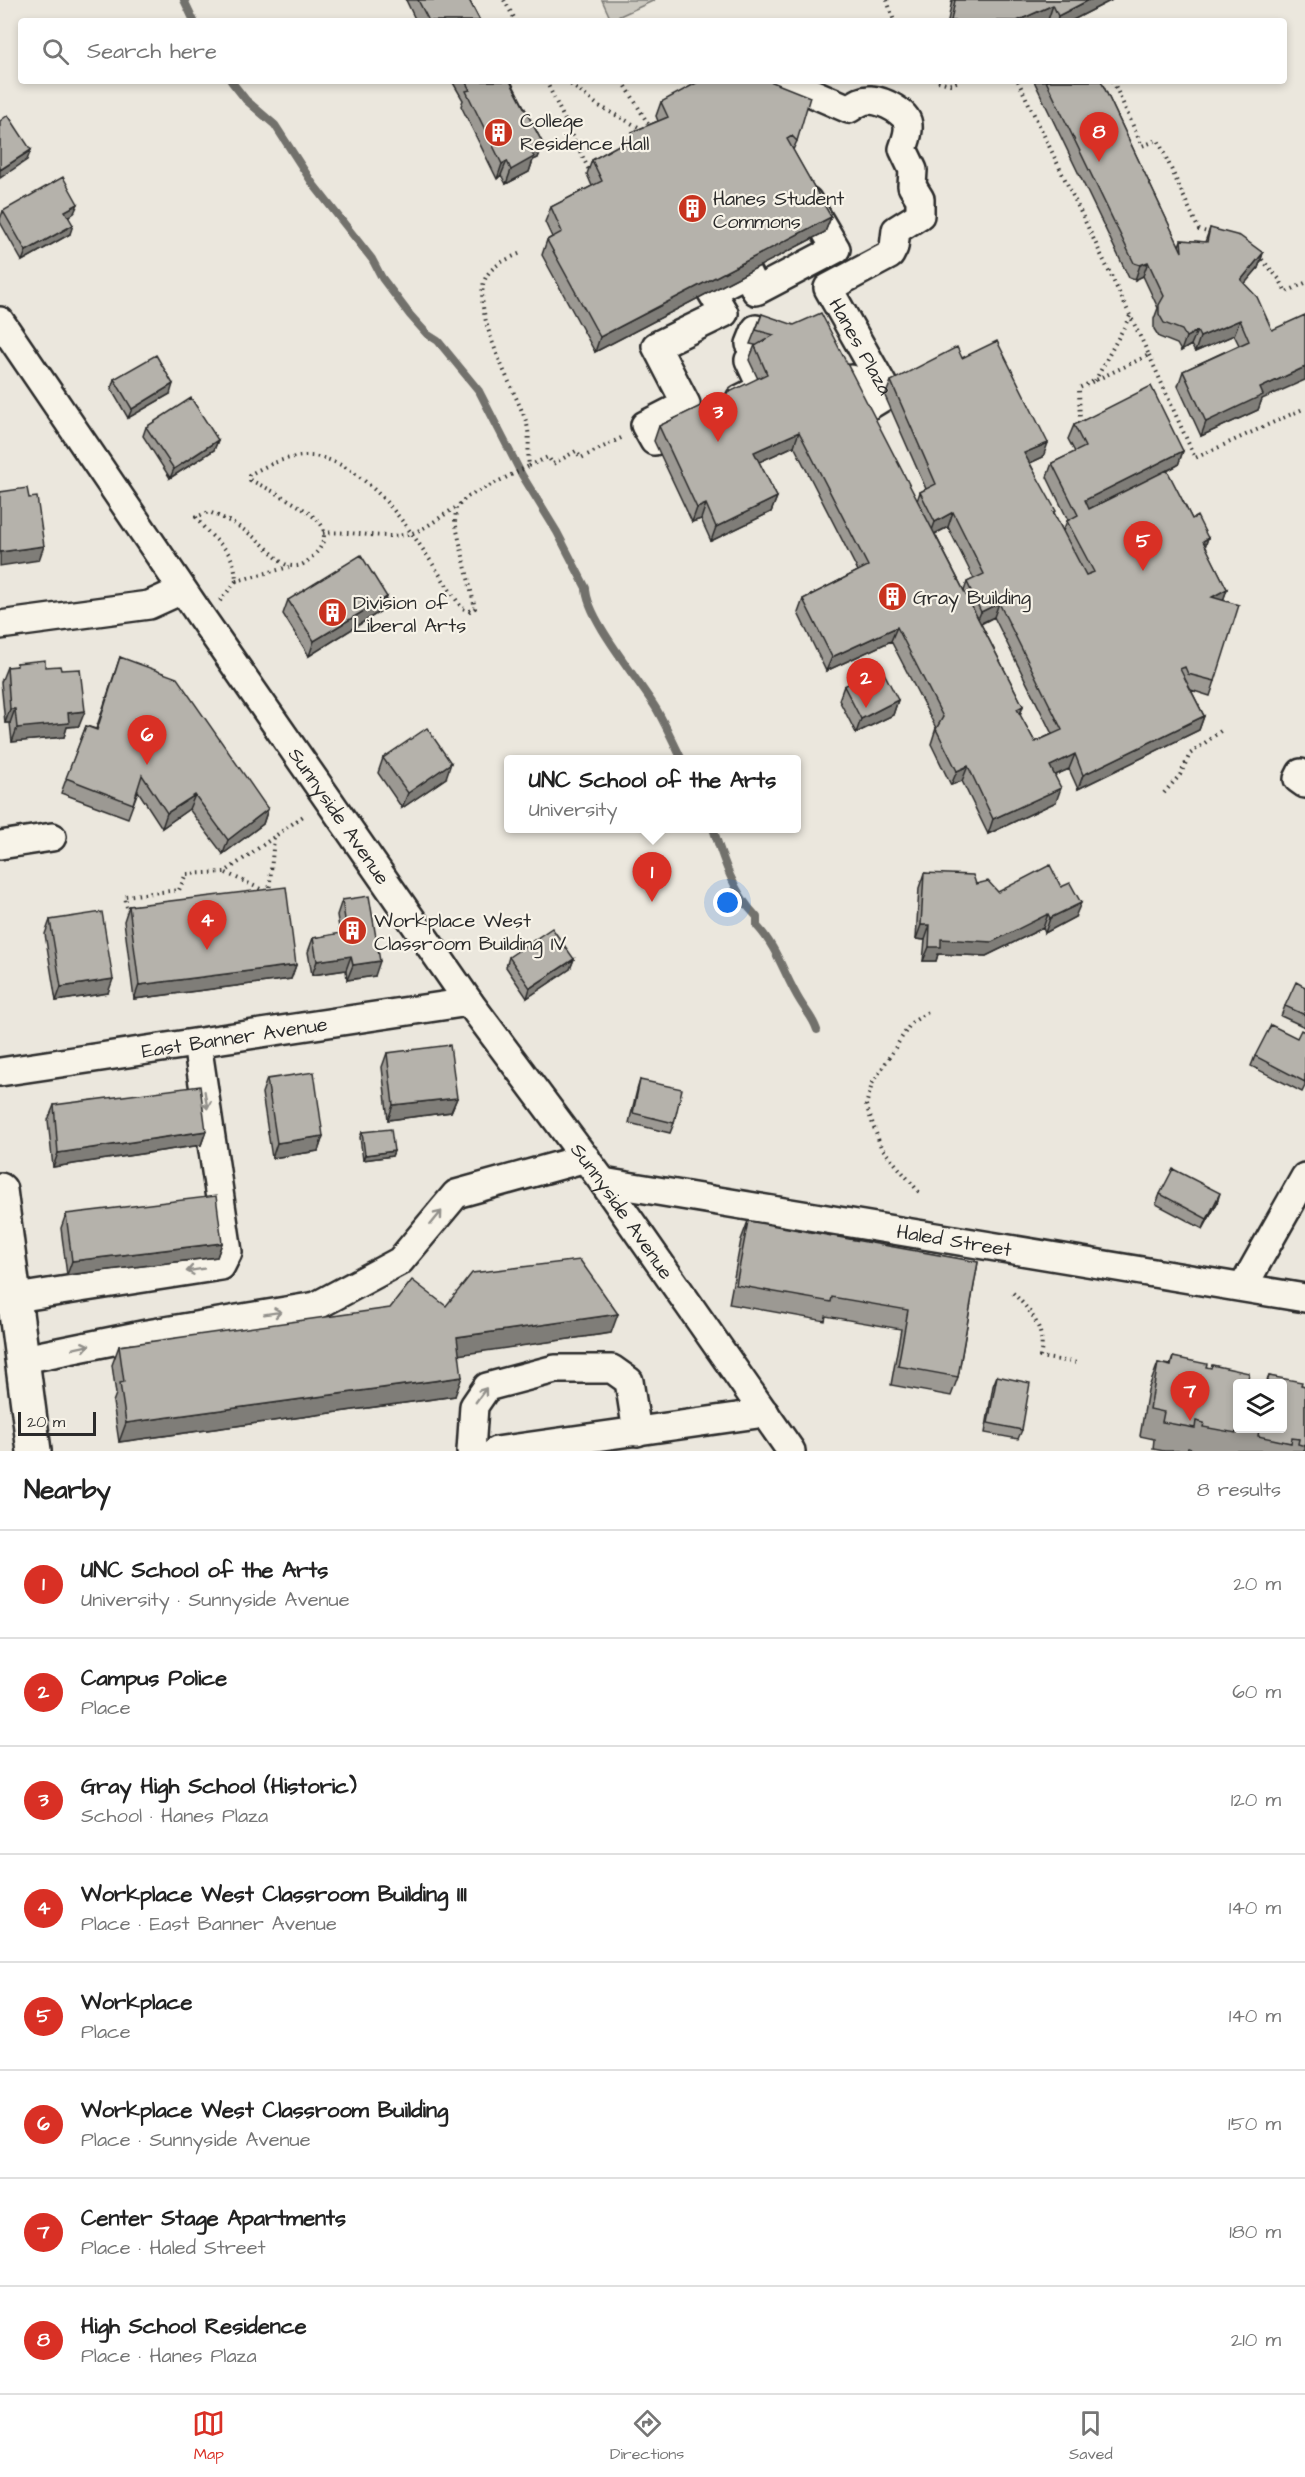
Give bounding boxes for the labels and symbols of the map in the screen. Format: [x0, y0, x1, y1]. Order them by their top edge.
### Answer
place label: College Residence Hall [520, 107, 649, 158]
pin: 8 [1080, 112, 1118, 162]
building icon: College Residence Hall [483, 116, 515, 148]
place label: Hanes Student Commons [713, 185, 844, 236]
building icon: Hanes Student Commons [676, 193, 708, 225]
street label: Hanes Plaza [821, 293, 899, 400]
pin: 3 [698, 392, 738, 442]
pin: 5 [1124, 522, 1162, 571]
building icon: Gray Building [876, 581, 908, 613]
place label: Gray Building [913, 584, 1031, 613]
place label: Division of Liberal Arts [353, 589, 466, 640]
building icon: Division of Liberal Arts [316, 597, 348, 629]
pin: 2 [846, 658, 886, 708]
pin: 6 [128, 716, 166, 765]
street label: Sunnyside Avenue [281, 742, 396, 891]
pin: 1 [632, 852, 672, 902]
your location [713, 888, 742, 917]
pin: 4 [188, 900, 226, 950]
place label: Workplace West Classroom Building IV [374, 907, 567, 959]
building icon: Workplace West Classroom Building IV [337, 915, 369, 947]
street label: East Banner Avenue [140, 1010, 330, 1066]
one-way arrow [201, 1090, 212, 1110]
street label: Sunnyside Avenue [564, 1137, 680, 1285]
one-way arrow [429, 1210, 442, 1226]
street label: Haled Street [894, 1218, 1014, 1264]
one-way arrow [186, 1265, 206, 1276]
one-way arrow [263, 1308, 282, 1319]
one-way arrow [71, 1341, 90, 1352]
pin: 7 [1170, 1372, 1210, 1421]
one-way arrow [475, 1387, 488, 1403]
scale bar [18, 1409, 96, 1436]

